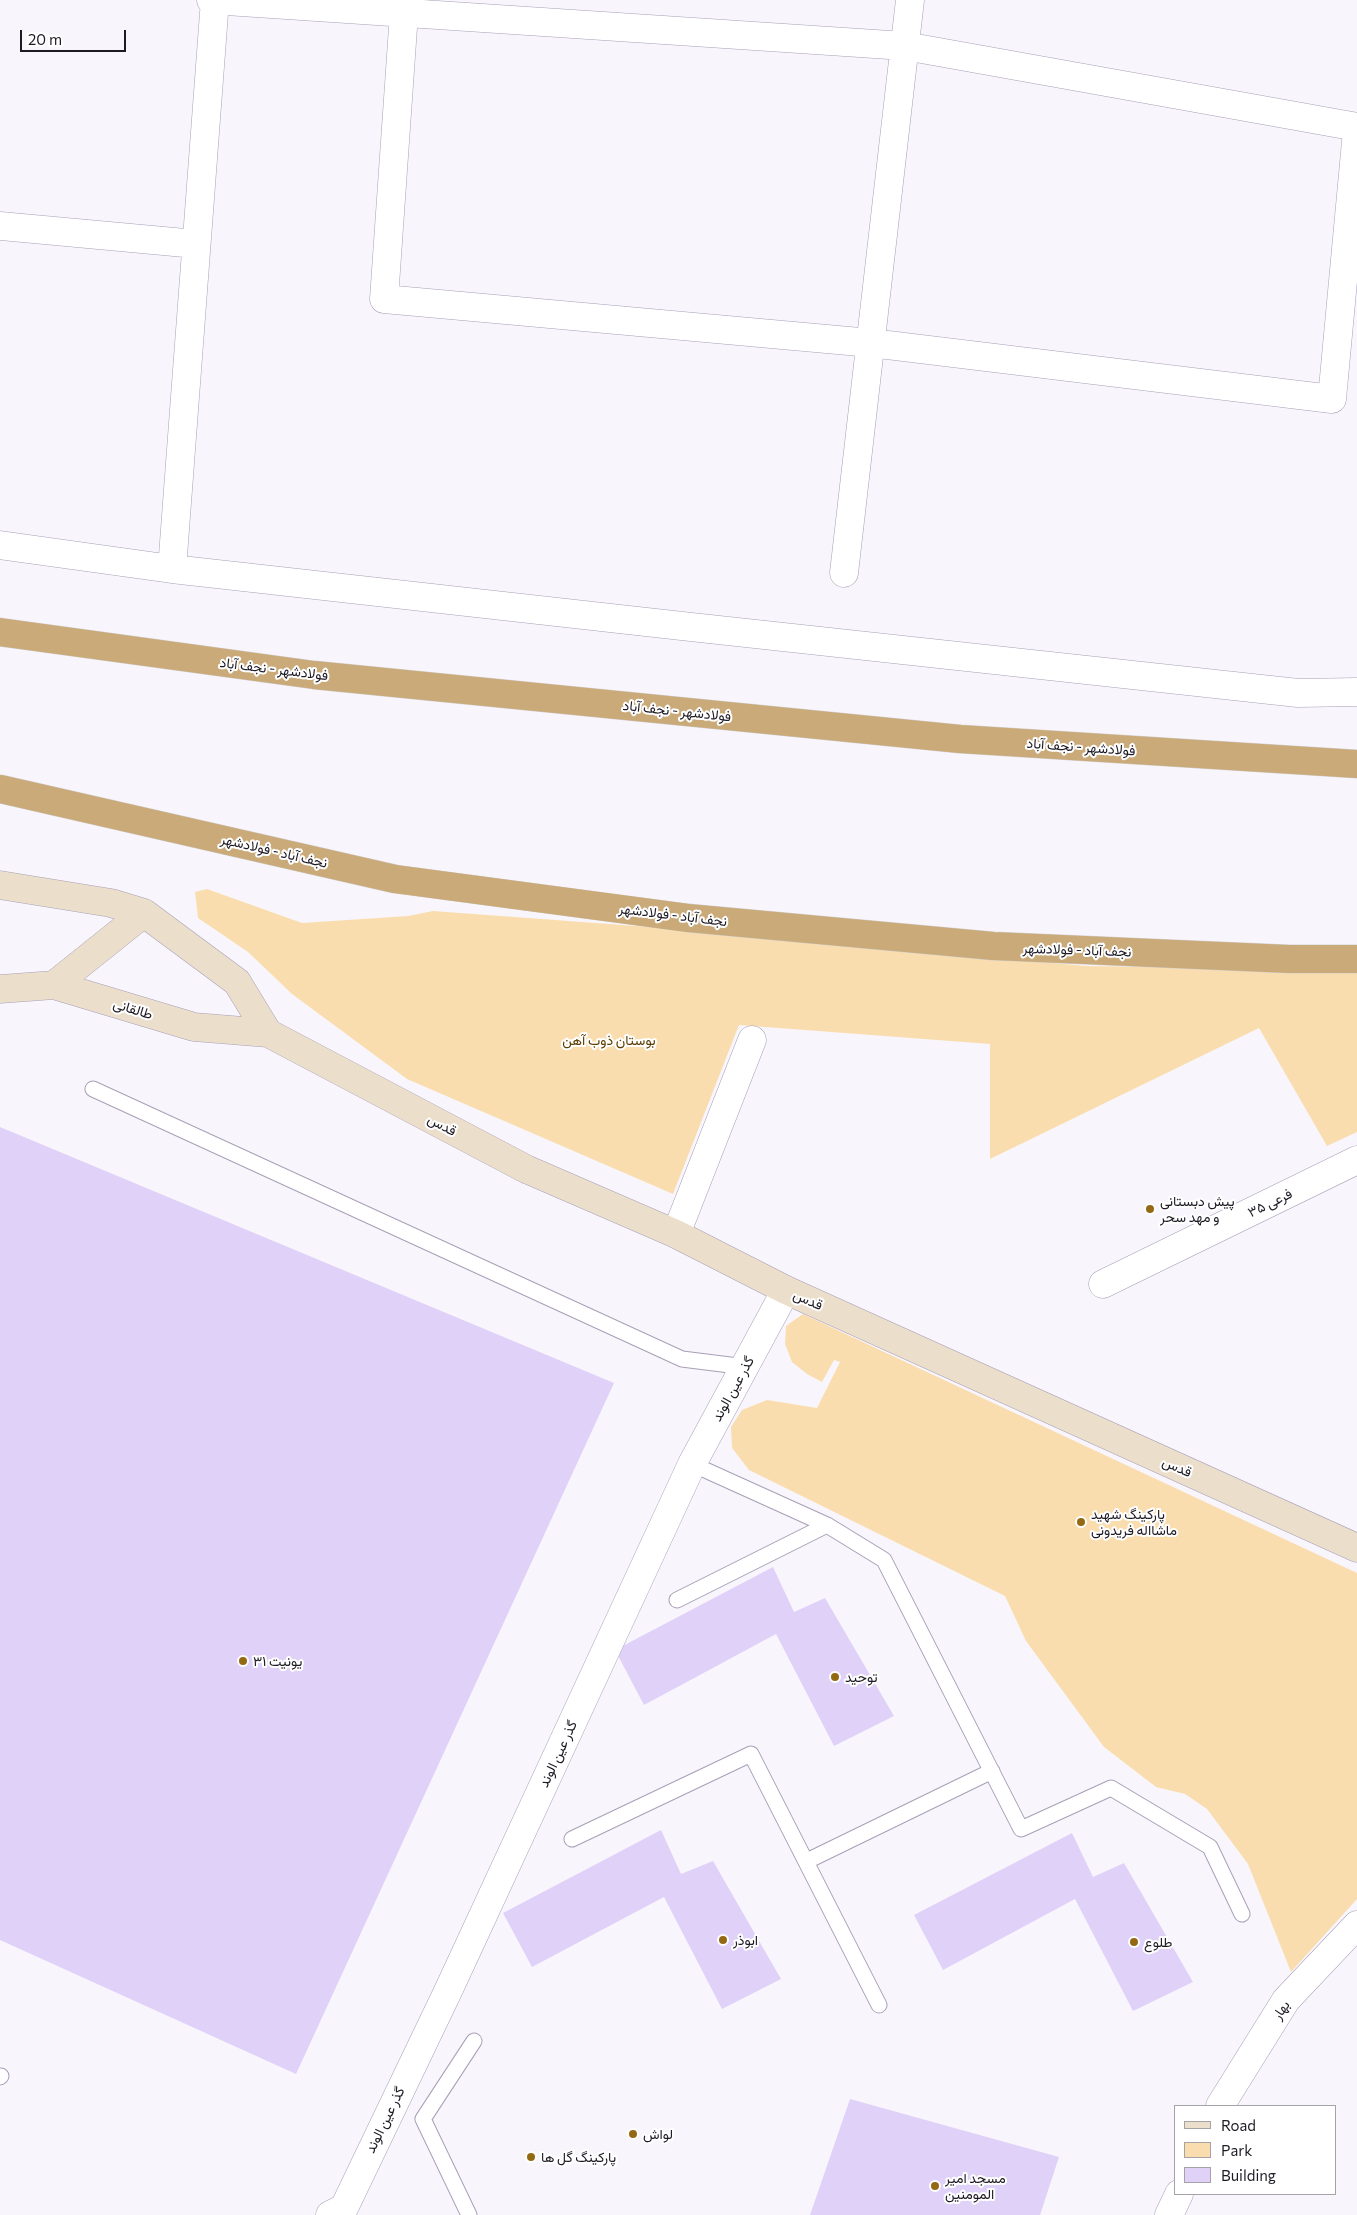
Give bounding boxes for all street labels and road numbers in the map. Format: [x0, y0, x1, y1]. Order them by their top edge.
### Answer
street label: فولادشهر - نجف آباد [219, 654, 329, 684]
street label: فولادشهر - نجف آباد [622, 697, 732, 725]
street label: فولادشهر - نجف آباد [1026, 735, 1136, 759]
street label: نجف آباد - فولادشهر [219, 831, 329, 871]
street label: نجف آباد - فولادشهر [618, 900, 728, 930]
street label: نجف آباد - فولادشهر [1022, 940, 1132, 960]
street label: طالقانی [111, 995, 155, 1023]
street label: قدس [425, 1110, 459, 1140]
street label: فرعی ۳۵ [1245, 1185, 1295, 1221]
street label: قدس [791, 1286, 825, 1314]
street label: گذر عین الوند [708, 1354, 758, 1424]
street label: قدس [1160, 1453, 1194, 1481]
street label: گذر عین الوند [535, 1718, 581, 1790]
street label: بهار [1269, 1997, 1293, 2023]
street label: گذر عین الوند [362, 2084, 408, 2156]

